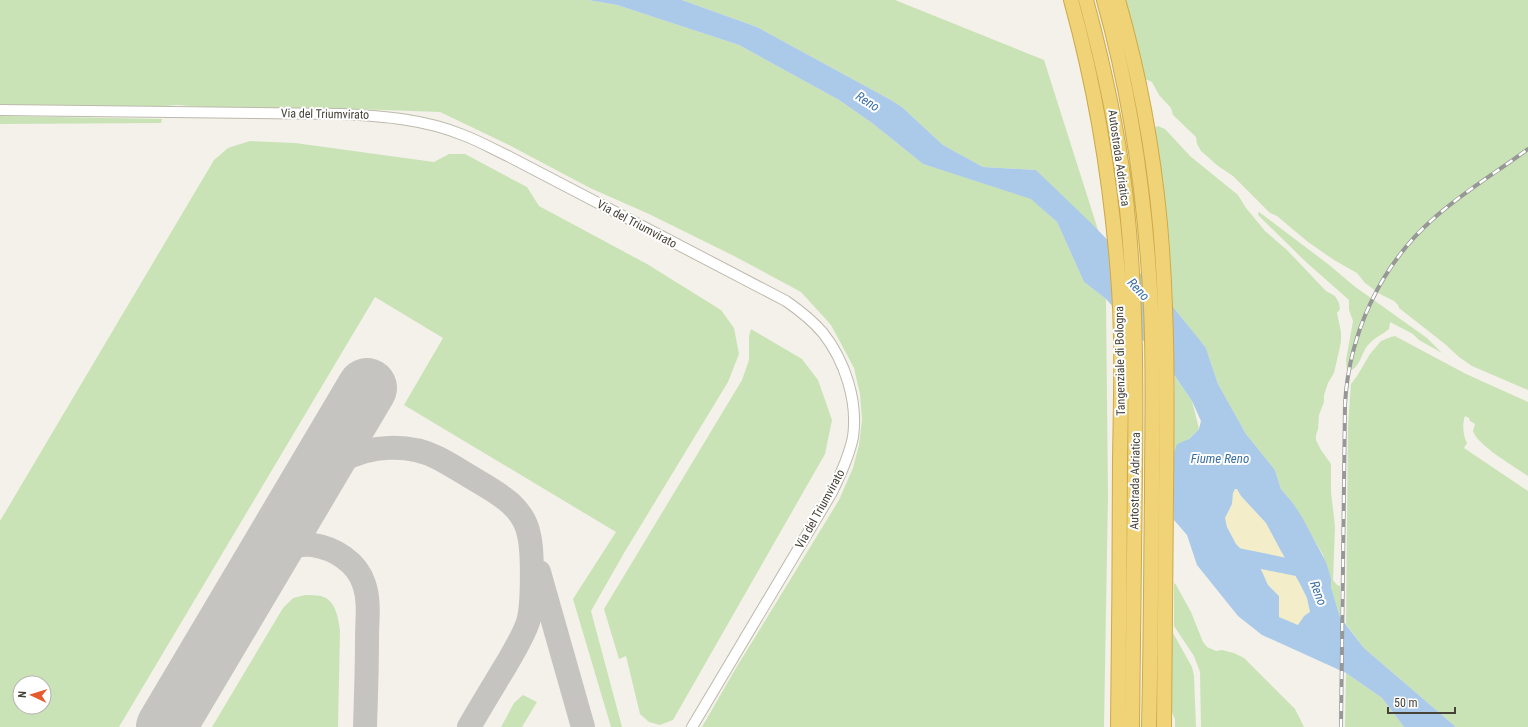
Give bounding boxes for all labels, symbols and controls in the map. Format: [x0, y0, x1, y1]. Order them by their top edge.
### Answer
water label: Reno [853, 88, 882, 114]
street label: Via del Triumvirato [281, 106, 369, 122]
street label: Autostrada Adriatica [1105, 109, 1133, 207]
street label: Via del Triumvirato [595, 197, 679, 251]
water label: Reno [1125, 275, 1153, 304]
street label: Tangenziale di Bologna [1112, 306, 1128, 416]
street label: Autostrada Adriatica [1127, 432, 1143, 530]
water label: Fiume Reno [1191, 451, 1249, 466]
street label: Via del Triumvirato [792, 467, 848, 551]
water label: Reno [1307, 579, 1330, 608]
north arrow [12, 675, 52, 715]
scale bar [1388, 689, 1455, 715]
text: N [16, 690, 29, 698]
text: 50 m [1394, 696, 1418, 710]

